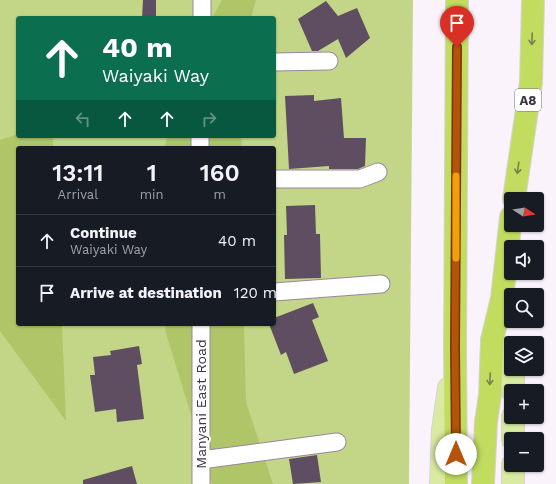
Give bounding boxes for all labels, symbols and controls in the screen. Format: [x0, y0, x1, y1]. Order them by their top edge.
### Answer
pin [440, 6, 474, 47]
icon: arrive [446, 12, 468, 34]
text: 40 m [102, 31, 172, 64]
icon: ahead [36, 32, 88, 84]
one-way arrow [528, 32, 536, 45]
text: Waiyaki Way [102, 65, 209, 86]
road number: A8 [515, 89, 541, 111]
icon: left [72, 108, 94, 130]
icon: ahead [114, 108, 136, 130]
icon: ahead [156, 108, 178, 130]
icon: right [198, 108, 220, 130]
text: 13:11 [52, 159, 104, 187]
text: 1 [147, 159, 157, 187]
text: 160 [200, 159, 240, 187]
one-way arrow [514, 161, 522, 174]
text: Arrival [58, 187, 98, 202]
text: min [140, 187, 164, 202]
text: m [214, 187, 226, 202]
north arrow [504, 192, 544, 232]
map controls [504, 192, 544, 472]
text: Continue [70, 224, 137, 242]
icon: ahead [36, 230, 58, 252]
text: 40 m [218, 232, 256, 250]
button: sound [504, 240, 544, 280]
text: Waiyaki Way [70, 242, 147, 257]
icon: arrive [36, 282, 58, 304]
text: Arrive at destination [70, 284, 222, 302]
text: 120 m [234, 284, 277, 302]
button: search [504, 288, 544, 328]
button: layers [504, 336, 544, 376]
street label: Manyani East Road [193, 339, 209, 469]
one-way arrow [486, 372, 494, 385]
button: + [504, 384, 544, 424]
button: − [504, 432, 544, 472]
position arrow [435, 433, 477, 475]

